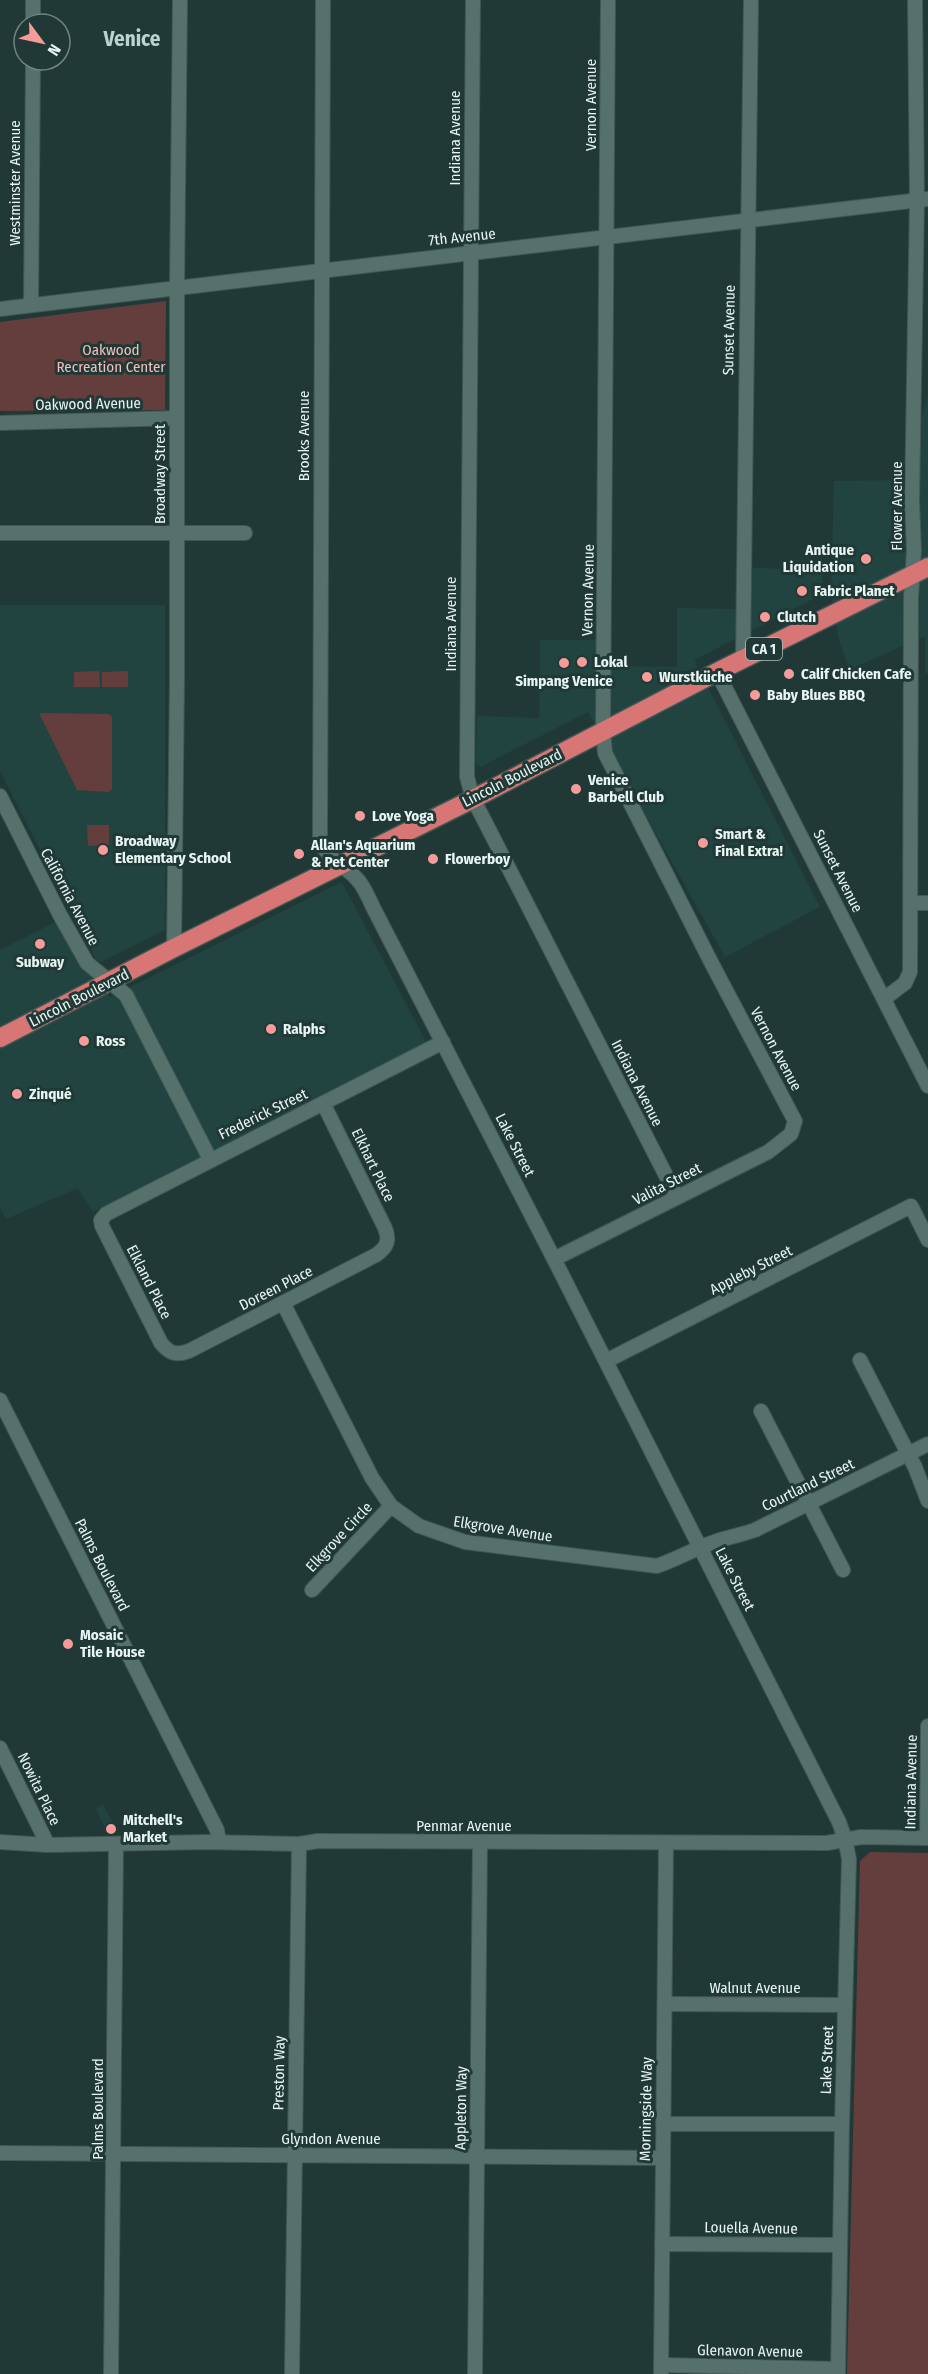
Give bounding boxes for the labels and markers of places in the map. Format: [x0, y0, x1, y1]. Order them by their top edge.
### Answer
place label: Antique Liquidation [783, 541, 854, 576]
marker: Antique Liquidation [859, 552, 873, 566]
place label: Fabric Planet [814, 582, 895, 600]
marker: Fabric Planet [795, 584, 809, 598]
place label: Clutch [777, 608, 816, 626]
marker: Clutch [758, 610, 772, 624]
place label: Lokal [594, 653, 628, 671]
marker: Lokal [575, 655, 589, 669]
marker: Simpang Venice [557, 656, 571, 670]
place label: Calif Chicken Cafe [801, 665, 912, 683]
marker: Calif Chicken Cafe [782, 667, 796, 681]
place label: Wurstküche [659, 668, 733, 686]
marker: Wurstküche [640, 670, 654, 684]
place label: Simpang Venice [515, 672, 613, 690]
place label: Baby Blues BBQ [767, 686, 865, 704]
marker: Baby Blues BBQ [748, 688, 762, 702]
place label: Venice Barbell Club [587, 771, 664, 806]
marker: Venice Barbell Club [569, 782, 583, 796]
place label: Love Yoga [372, 807, 434, 825]
marker: Love Yoga [353, 809, 367, 823]
place label: Smart & Final Extra! [715, 825, 783, 860]
place label: Broadway Elementary School [115, 832, 232, 867]
place label: Allan's Aquarium & Pet Center [310, 836, 416, 871]
marker: Smart & Final Extra! [696, 836, 710, 850]
marker: Broadway Elementary School [96, 843, 110, 857]
marker: Allan's Aquarium & Pet Center [292, 847, 306, 861]
place label: Flowerboy [445, 850, 511, 868]
marker: Flowerboy [426, 852, 440, 866]
marker: Subway [33, 937, 47, 951]
place label: Subway [16, 953, 65, 971]
place label: Ralphs [283, 1020, 326, 1038]
marker: Ralphs [264, 1022, 278, 1036]
place label: Ross [96, 1032, 126, 1050]
marker: Ross [77, 1034, 91, 1048]
place label: Zinqué [29, 1085, 72, 1103]
marker: Zinqué [10, 1087, 24, 1101]
place label: Mosaic Tile House [80, 1626, 145, 1661]
marker: Mosaic Tile House [61, 1637, 75, 1651]
place label: Mitchell's Market [123, 1811, 183, 1846]
marker: Mitchell's Market [104, 1822, 118, 1836]

